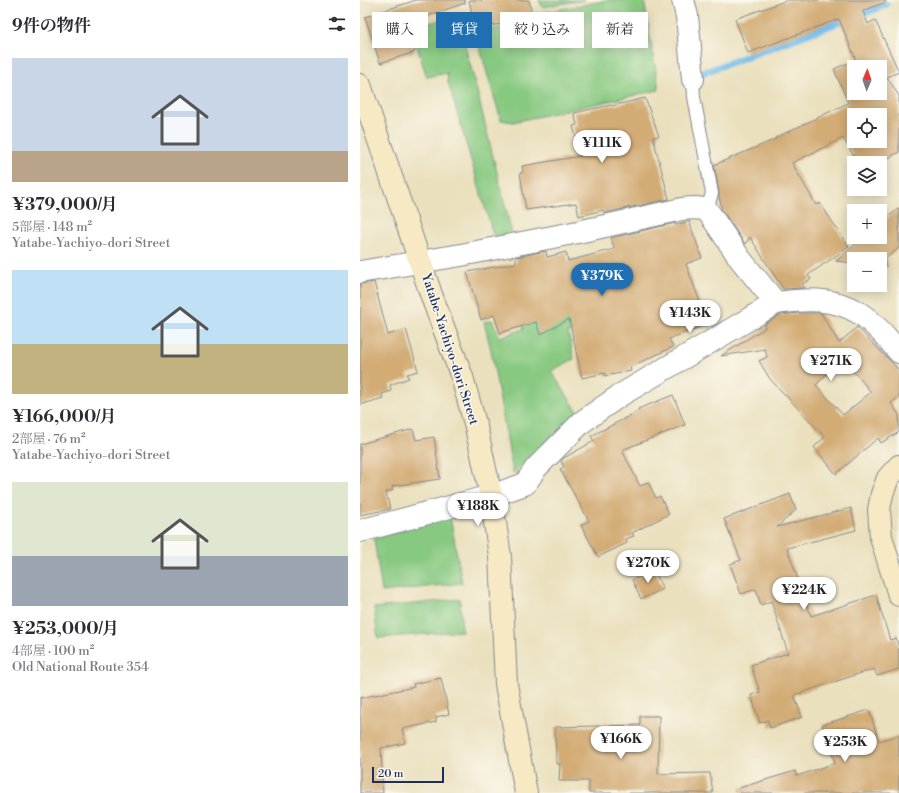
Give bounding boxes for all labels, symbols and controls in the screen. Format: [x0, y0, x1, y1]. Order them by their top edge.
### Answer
chip: 購入 [372, 12, 428, 48]
chip: 賃貸 [436, 12, 492, 48]
chip: 絞り込み [500, 12, 584, 48]
chip: 新着 [592, 12, 648, 48]
icon: filters [326, 13, 348, 35]
text: 9件の物件 [12, 15, 91, 37]
north arrow [847, 60, 887, 100]
map controls [847, 60, 887, 292]
icon: home [144, 84, 216, 156]
button: locate [847, 108, 887, 148]
pin: ¥111K [574, 130, 630, 164]
text: ¥111K [582, 135, 622, 151]
button: layers [847, 156, 887, 196]
text: ¥379,000/月 [12, 194, 118, 216]
button: + [847, 204, 887, 244]
text: 5部屋 · 148 m² [12, 219, 92, 235]
text: Yatabe-Yachiyo-dori Street [12, 235, 170, 251]
button: − [847, 252, 887, 292]
pin: ¥379K [574, 263, 630, 297]
text: ¥379K [580, 268, 624, 284]
street label: Yatabe-Yachiyo-dori Street [418, 270, 482, 427]
icon: home [144, 296, 216, 368]
pin: ¥143K [662, 300, 718, 334]
text: ¥143K [669, 305, 711, 321]
pin: ¥271K [803, 348, 859, 382]
text: ¥271K [810, 353, 852, 369]
text: ¥166,000/月 [12, 406, 117, 428]
text: 2部屋 · 76 m² [12, 431, 86, 447]
text: Yatabe-Yachiyo-dori Street [12, 447, 170, 463]
pin: ¥188K [450, 493, 506, 527]
text: ¥188K [456, 498, 500, 514]
icon: home [144, 508, 216, 580]
pin: ¥270K [620, 550, 676, 584]
text: ¥270K [625, 555, 671, 571]
pin: ¥224K [776, 577, 832, 611]
text: ¥224K [781, 582, 827, 598]
text: ¥253,000/月 [12, 618, 119, 640]
text: 4部屋 · 100 m² [12, 643, 94, 659]
text: Old National Route 354 [12, 659, 149, 675]
pin: ¥166K [593, 726, 649, 760]
pin: ¥253K [817, 729, 873, 763]
text: ¥166K [600, 731, 642, 747]
text: ¥253K [823, 734, 867, 750]
scale bar [372, 765, 444, 784]
text: 20 m [378, 767, 403, 781]

